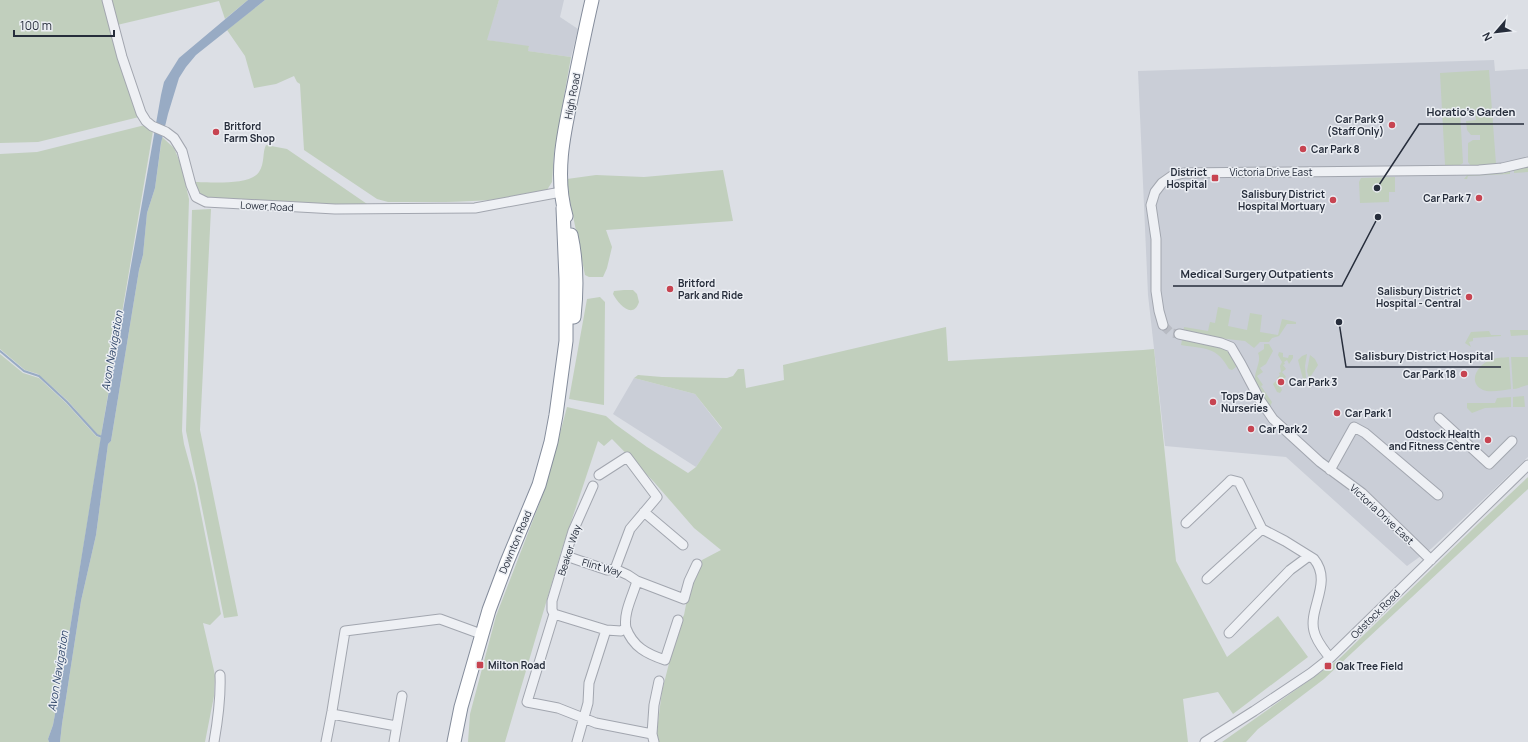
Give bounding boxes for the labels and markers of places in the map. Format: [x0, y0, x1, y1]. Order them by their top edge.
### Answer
callout: Horatio's Garden [1419, 101, 1524, 124]
place label: Car Park 9 (Staff Only) [1327, 112, 1384, 138]
place label: Britford Farm Shop [224, 119, 275, 145]
marker: Car Park 9 (Staff Only) [1387, 120, 1397, 130]
marker: Britford Farm Shop [211, 127, 221, 137]
place label: Car Park 8 [1311, 142, 1360, 156]
marker: Car Park 8 [1298, 144, 1308, 154]
place label: District Hospital [1166, 165, 1207, 191]
marker: District Hospital [1210, 173, 1220, 183]
place label: Salisbury District Hospital Mortuary [1238, 187, 1325, 213]
place label: Car Park 7 [1423, 191, 1471, 205]
marker: Car Park 7 [1474, 193, 1484, 203]
marker: Salisbury District Hospital Mortuary [1328, 195, 1338, 205]
callout: Medical Surgery Outpatients [1173, 263, 1342, 286]
place label: Britford Park and Ride [678, 276, 743, 302]
marker: Britford Park and Ride [665, 284, 675, 294]
place label: Salisbury District Hospital - Central [1376, 284, 1461, 310]
marker: Salisbury District Hospital - Central [1464, 292, 1474, 302]
callout: Salisbury District Hospital [1346, 344, 1501, 367]
place label: Car Park 18 [1403, 367, 1456, 381]
marker: Car Park 18 [1459, 369, 1469, 379]
place label: Car Park 3 [1289, 375, 1338, 389]
marker: Car Park 3 [1276, 377, 1286, 387]
place label: Tops Day Nurseries [1221, 389, 1268, 415]
marker: Tops Day Nurseries [1208, 397, 1218, 407]
place label: Car Park 1 [1345, 406, 1392, 420]
marker: Car Park 1 [1332, 408, 1342, 418]
place label: Car Park 2 [1259, 422, 1308, 436]
marker: Car Park 2 [1246, 424, 1256, 434]
place label: Odstock Health and Fitness Centre [1389, 427, 1480, 453]
marker: Odstock Health and Fitness Centre [1483, 435, 1493, 445]
place label: Milton Road [488, 658, 545, 672]
place label: Oak Tree Field [1336, 659, 1403, 673]
marker: Milton Road [475, 660, 485, 670]
marker: Oak Tree Field [1323, 661, 1333, 671]

